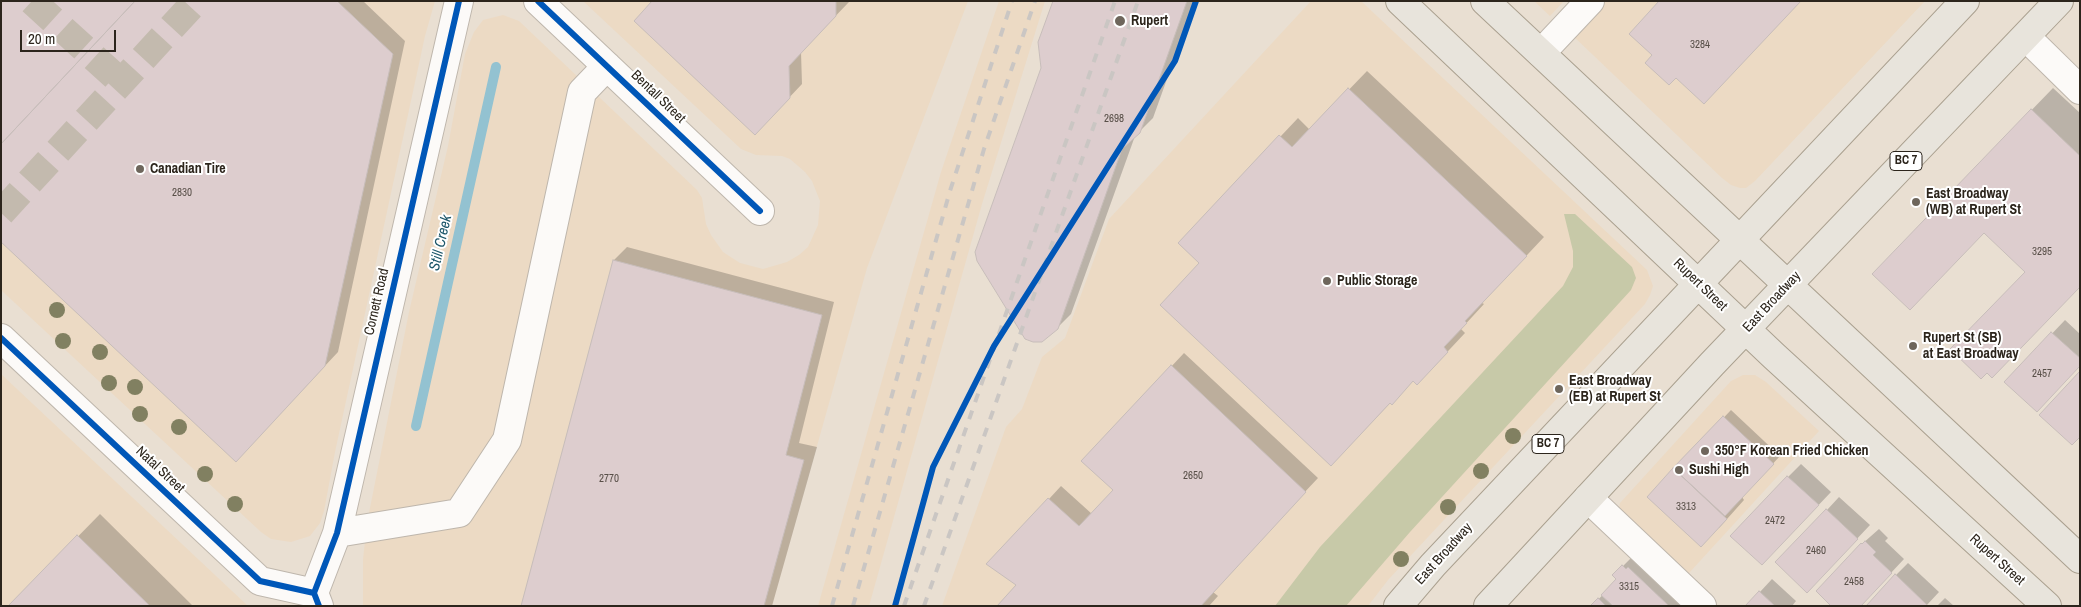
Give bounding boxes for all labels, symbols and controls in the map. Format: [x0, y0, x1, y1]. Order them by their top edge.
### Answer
place label: Rupert [1131, 13, 1168, 29]
marker: Rupert [1113, 14, 1127, 28]
scale bar [22, 20, 119, 52]
text: 20 m [28, 28, 55, 49]
house number: 3284 [1690, 38, 1710, 52]
street label: Bentall Street [627, 67, 689, 127]
house number: 2698 [1104, 112, 1124, 126]
road number: BC 7 [1890, 152, 1922, 170]
place label: Canadian Tire [150, 161, 226, 177]
marker: Canadian Tire [134, 163, 146, 175]
house number: 2830 [172, 186, 192, 200]
place label: East Broadway (WB) at Rupert St [1926, 186, 2021, 218]
marker: East Broadway (WB) at Rupert St [1910, 196, 1922, 208]
water label: Still Creek [426, 213, 456, 273]
house number: 3295 [2032, 245, 2052, 259]
street label: Rupert Street [1670, 255, 1730, 315]
street label: Cornett Road [361, 267, 393, 337]
street label: East Broadway [1740, 268, 1804, 336]
place label: Public Storage [1337, 273, 1417, 289]
marker: Public Storage [1321, 275, 1333, 287]
place label: Rupert St (SB) at East Broadway [1923, 330, 2019, 362]
marker: Rupert St (SB) at East Broadway [1907, 340, 1919, 352]
house number: 2457 [2032, 367, 2052, 381]
place label: East Broadway (EB) at Rupert St [1569, 373, 1661, 406]
marker: East Broadway (EB) at Rupert St [1553, 383, 1565, 395]
road number: BC 7 [1532, 434, 1564, 454]
street label: Natal Street [132, 443, 188, 497]
place label: 350°F Korean Fried Chicken [1715, 443, 1869, 459]
marker: 350°F Korean Fried Chicken [1699, 445, 1711, 457]
place label: Sushi High [1689, 462, 1749, 478]
marker: Sushi High [1673, 464, 1685, 476]
house number: 2650 [1183, 469, 1203, 483]
house number: 2770 [599, 472, 619, 486]
house number: 3313 [1676, 500, 1696, 514]
house number: 2472 [1765, 514, 1785, 528]
street label: East Broadway [1412, 520, 1476, 588]
street label: Rupert Street [1966, 531, 2028, 589]
house number: 2460 [1806, 544, 1826, 558]
house number: 2458 [1844, 575, 1864, 589]
house number: 3315 [1619, 580, 1639, 594]

